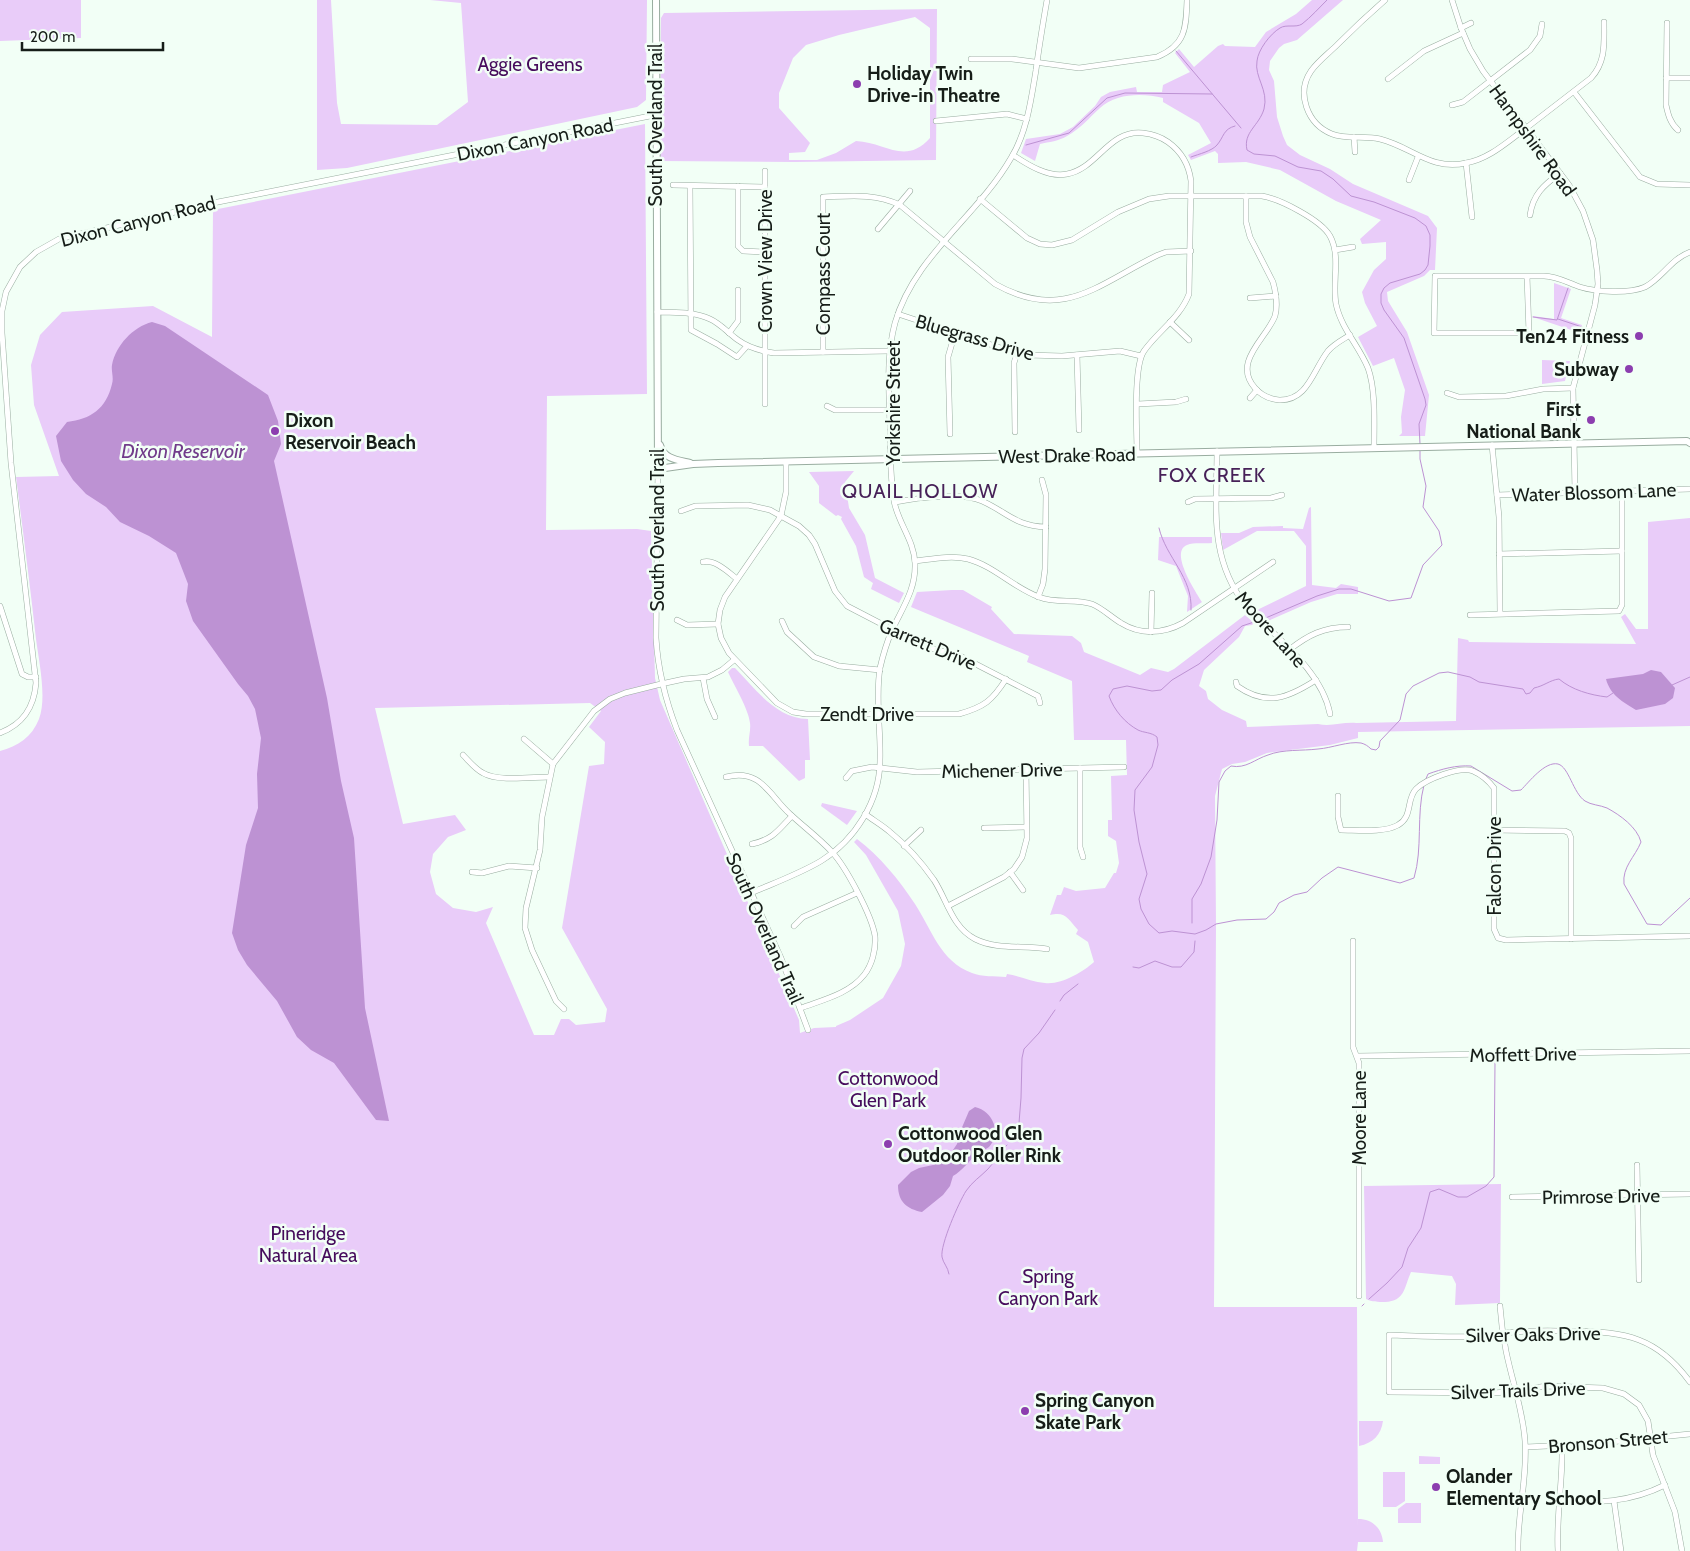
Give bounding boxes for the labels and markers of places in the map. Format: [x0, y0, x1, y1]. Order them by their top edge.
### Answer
place label: Holiday Twin Drive-in Theatre [867, 62, 1000, 107]
marker: Holiday Twin Drive-in Theatre [851, 78, 863, 90]
place label: Ten24 Fitness [1516, 325, 1629, 348]
marker: Ten24 Fitness [1633, 330, 1645, 342]
place label: Subway [1554, 358, 1620, 381]
marker: Subway [1623, 363, 1635, 375]
place label: First National Bank [1466, 398, 1582, 443]
place label: Dixon Reservoir Beach [285, 409, 416, 454]
marker: First National Bank [1585, 414, 1597, 426]
marker: Dixon Reservoir Beach [269, 425, 281, 437]
place label: Cottonwood Glen Outdoor Roller Rink [898, 1122, 1062, 1167]
marker: Cottonwood Glen Outdoor Roller Rink [882, 1138, 894, 1150]
place label: Spring Canyon Skate Park [1035, 1389, 1154, 1434]
marker: Spring Canyon Skate Park [1019, 1405, 1031, 1417]
place label: Olander Elementary School [1446, 1465, 1602, 1510]
marker: Olander Elementary School [1430, 1481, 1442, 1493]

